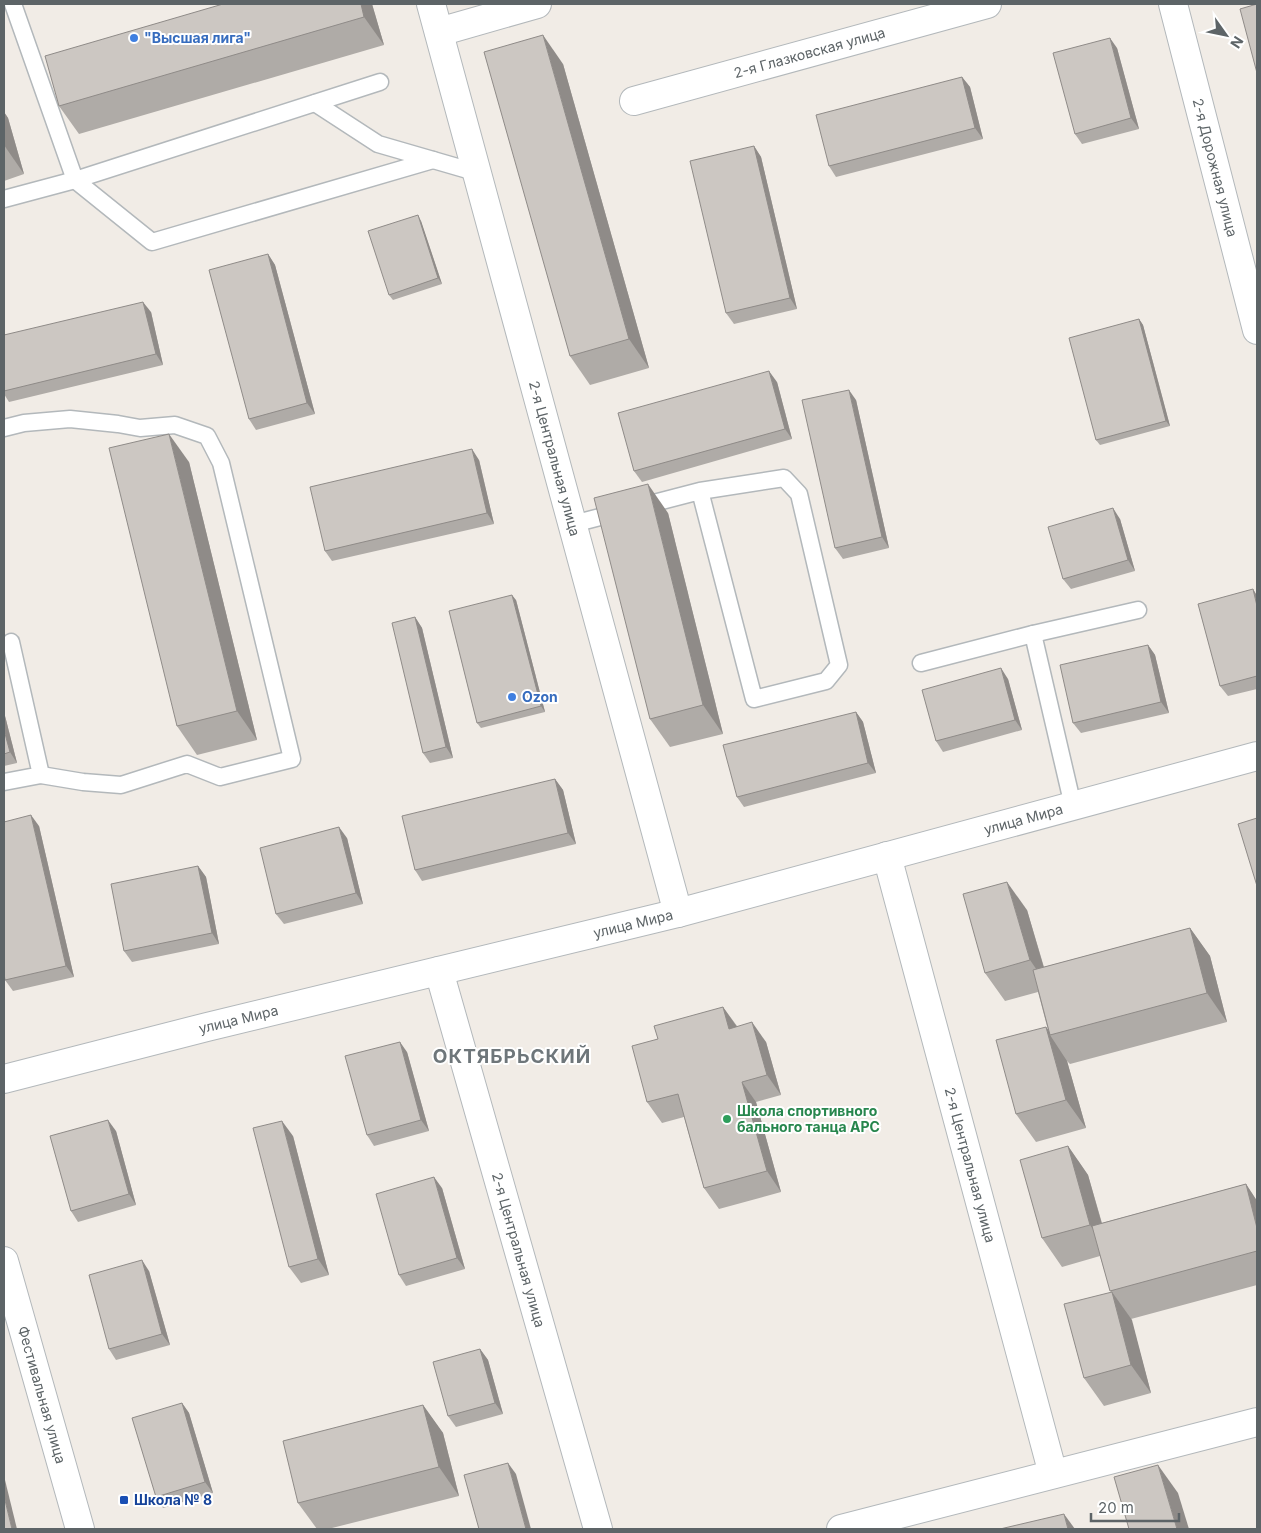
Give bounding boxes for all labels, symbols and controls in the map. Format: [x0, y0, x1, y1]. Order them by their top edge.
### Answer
north arrow [1201, 10, 1251, 60]
street label: 2-я Глазковская улица [732, 23, 887, 81]
place label: "Высшая лига" [144, 29, 251, 46]
marker: "Высшая лига" [128, 32, 140, 44]
text: N [1227, 33, 1247, 51]
street label: 2-я Дорожная улица [1190, 97, 1242, 239]
street label: 2-я Центральная улица [526, 379, 584, 538]
place label: Ozon [522, 688, 558, 705]
marker: Ozon [506, 691, 518, 703]
street label: улица Мира [982, 800, 1065, 838]
street label: улица Мира [592, 906, 675, 941]
street label: улица Мира [197, 1001, 280, 1037]
district label: ОКТЯБРЬСКИЙ [433, 1044, 591, 1068]
street label: 2-я Центральная улица [942, 1085, 999, 1244]
place label: Школа спортивного бального танца АРС [737, 1102, 880, 1135]
marker: Школа спортивного бального танца АРС [721, 1113, 733, 1125]
street label: 2-я Центральная улица [489, 1170, 549, 1329]
street label: Фестивальная улица [15, 1324, 70, 1465]
scale bar [1091, 1490, 1178, 1522]
place label: Школа № 8 [134, 1491, 212, 1508]
marker: Школа № 8 [118, 1494, 130, 1506]
text: 20 m [1098, 1498, 1134, 1517]

